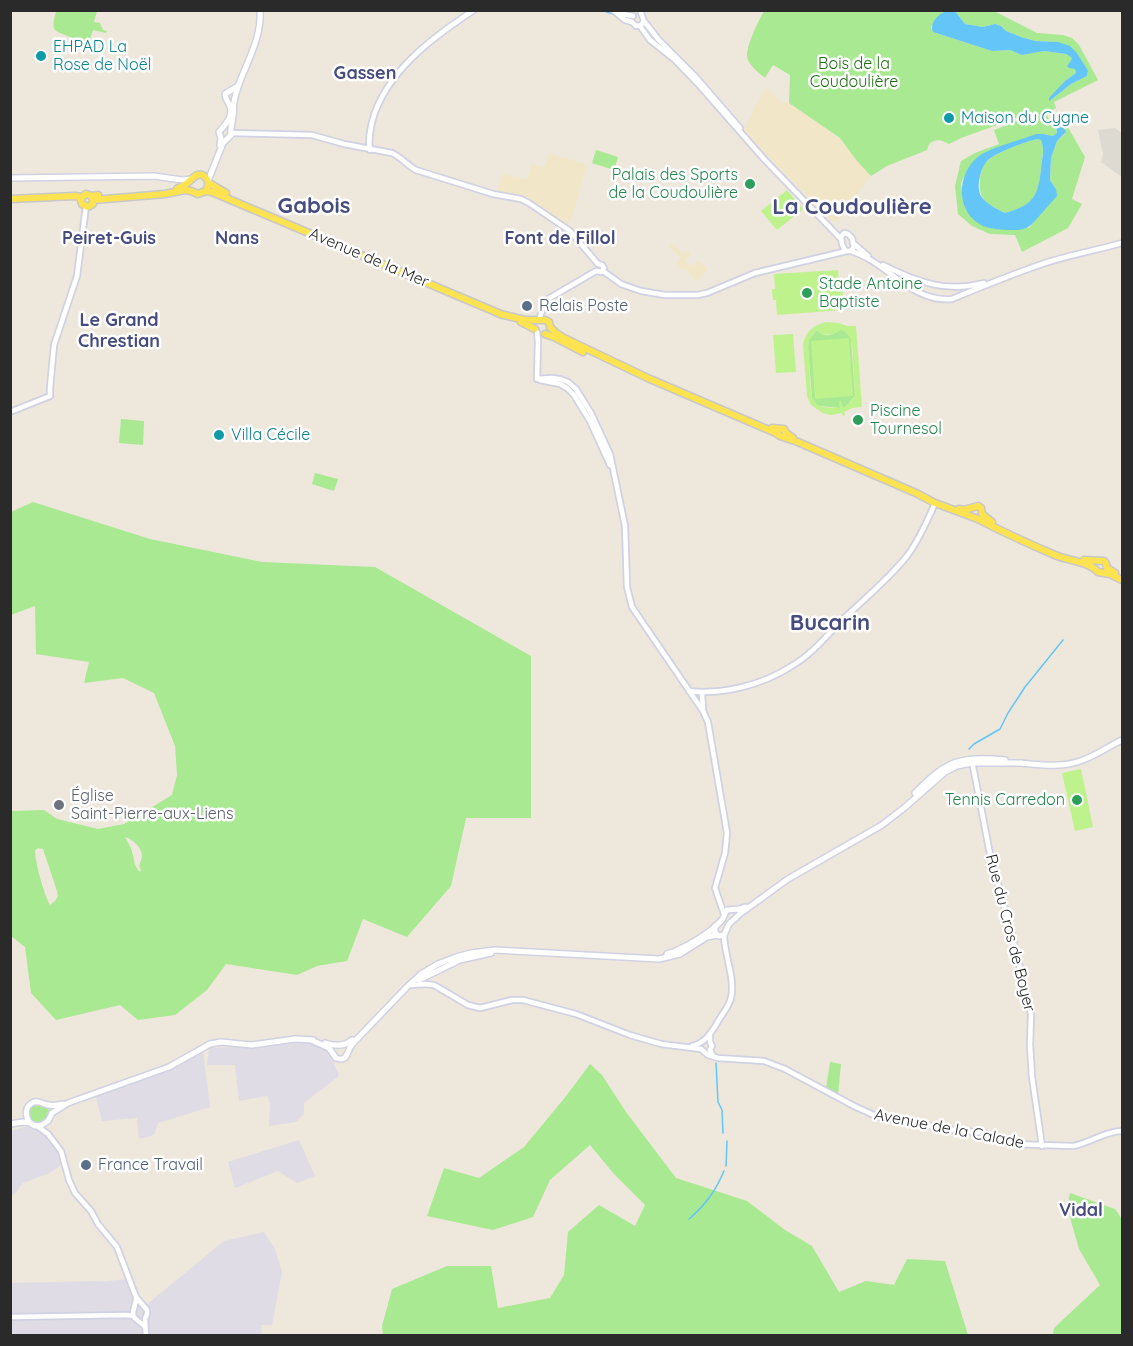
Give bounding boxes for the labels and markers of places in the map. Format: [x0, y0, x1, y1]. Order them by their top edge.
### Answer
place label: EHPAD La Rose de Noël [53, 37, 151, 75]
marker: EHPAD La Rose de Noël [34, 49, 48, 63]
place label: Maison du Cygne [961, 108, 1089, 128]
marker: Maison du Cygne [942, 111, 956, 125]
place label: Palais des Sports de la Coudoulière [608, 165, 738, 203]
marker: Palais des Sports de la Coudoulière [743, 177, 757, 191]
place label: Stade Antoine Baptiste [819, 274, 923, 312]
marker: Stade Antoine Baptiste [800, 286, 814, 300]
place label: Relais Poste [539, 296, 628, 316]
marker: Relais Poste [520, 299, 534, 313]
place label: Piscine Tournesol [870, 401, 942, 439]
marker: Piscine Tournesol [851, 413, 865, 427]
place label: Villa Cécile [231, 425, 310, 445]
marker: Villa Cécile [212, 428, 226, 442]
place label: Église Saint-Pierre-aux-Liens [71, 786, 234, 824]
place label: Tennis Carredon [945, 790, 1065, 810]
marker: Tennis Carredon [1070, 793, 1084, 807]
marker: Église Saint-Pierre-aux-Liens [52, 798, 66, 812]
place label: France Travail [98, 1155, 203, 1175]
marker: France Travail [79, 1158, 93, 1172]

